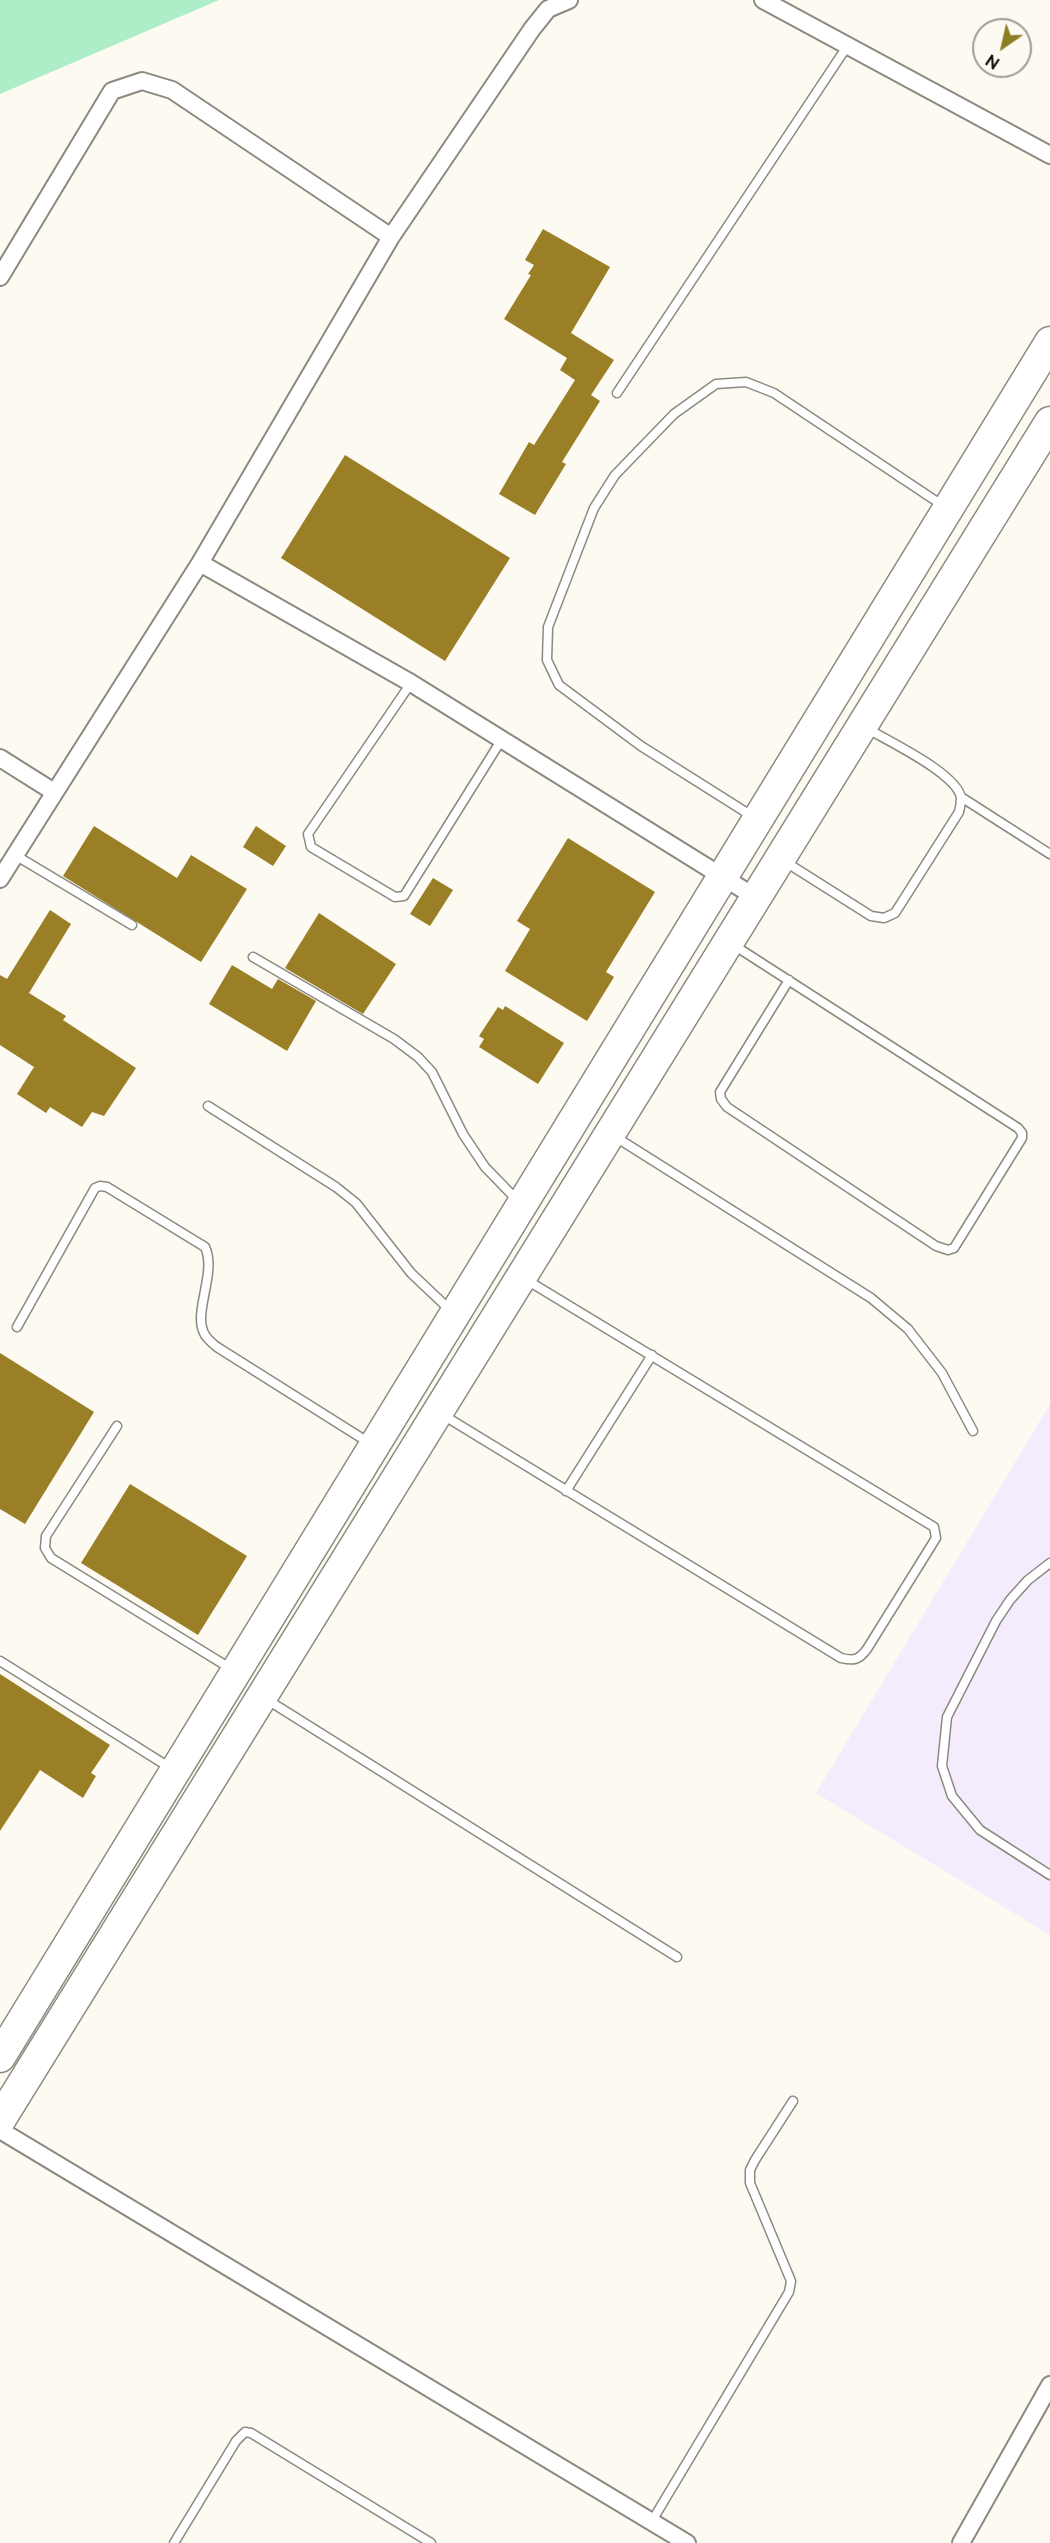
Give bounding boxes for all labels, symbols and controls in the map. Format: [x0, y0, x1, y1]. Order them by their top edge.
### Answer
north arrow [972, 18, 1032, 78]
text: N [982, 50, 1003, 73]

